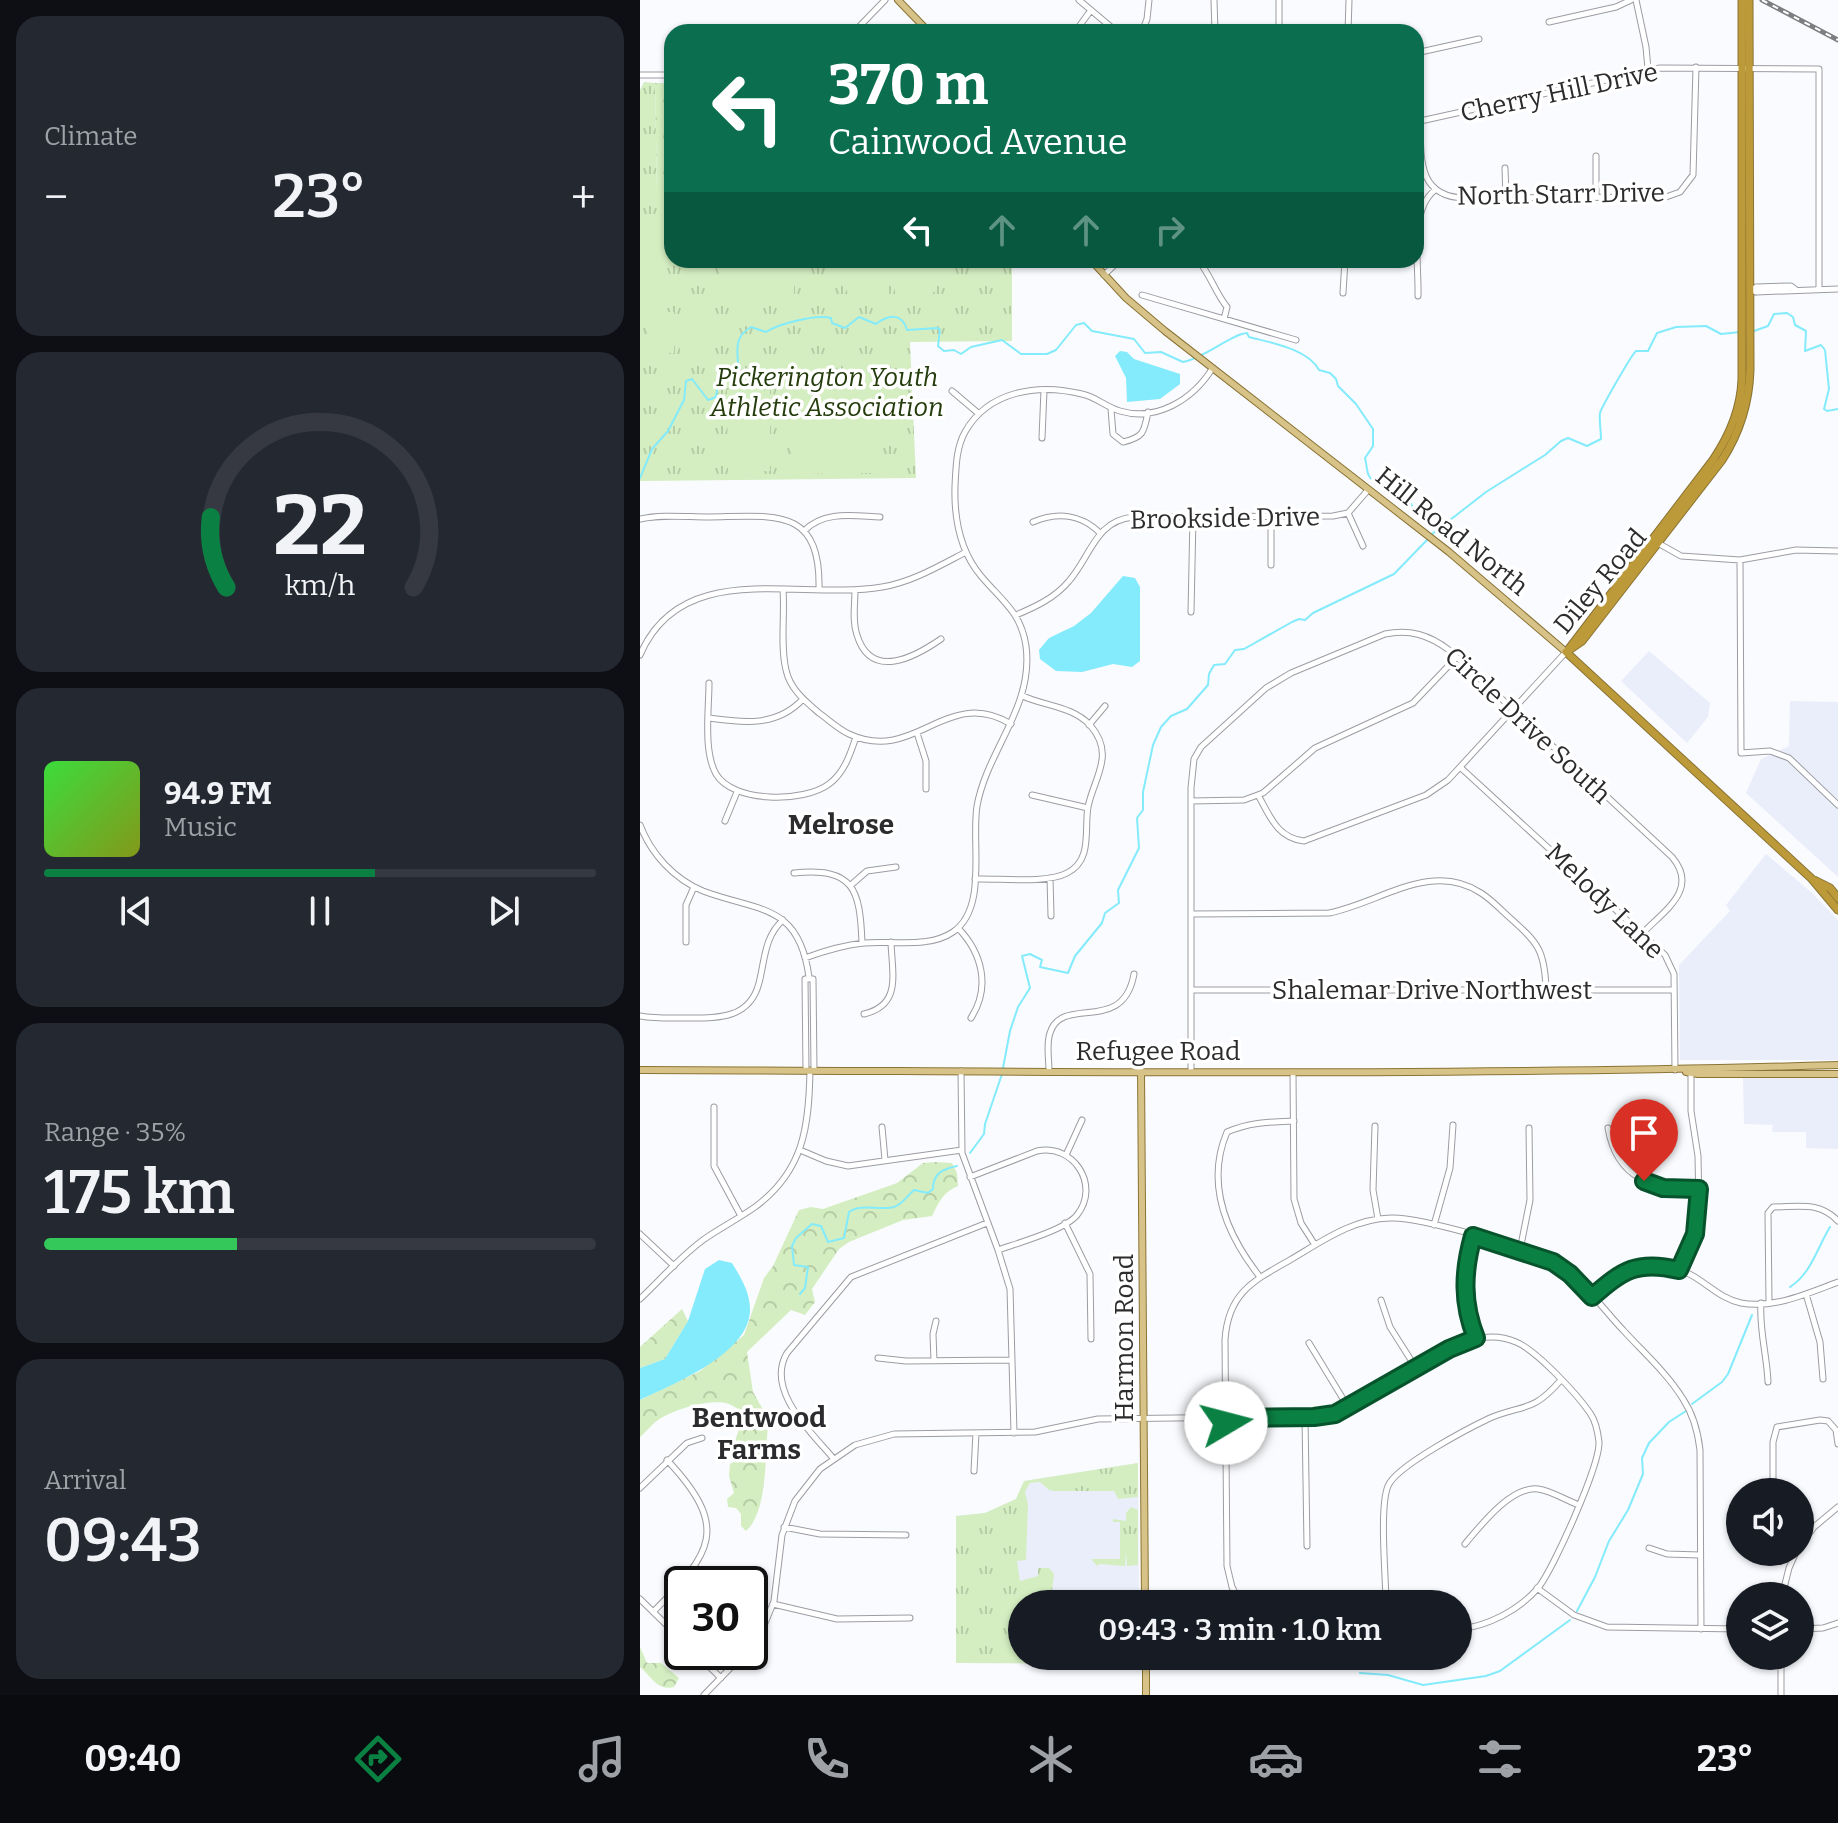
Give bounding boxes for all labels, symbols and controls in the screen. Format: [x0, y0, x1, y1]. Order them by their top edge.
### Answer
text: 370 m [828, 52, 989, 119]
icon: left [696, 56, 800, 160]
street label: Cherry Hill Drive [1458, 56, 1661, 129]
text: Cainwood Avenue [828, 120, 1127, 164]
text: Climate [44, 121, 138, 152]
text: 23° [272, 161, 367, 233]
text: − [44, 171, 68, 224]
text: + [571, 171, 596, 224]
street label: North Starr Drive [1457, 177, 1665, 212]
icon: left [896, 208, 940, 252]
icon: ahead [980, 208, 1024, 252]
icon: ahead [1064, 208, 1108, 252]
icon: right [1148, 208, 1192, 252]
park label: Pickerington Youth Athletic Association [709, 362, 944, 423]
street label: Hill Road North [1369, 461, 1534, 602]
text: 22 [273, 475, 367, 575]
street label: Brookside Drive [1130, 501, 1320, 536]
street label: Diley Road [1548, 523, 1653, 640]
text: km/h [285, 568, 356, 603]
street label: Circle Drive South [1438, 641, 1617, 810]
text: 94.9 FM [164, 776, 272, 812]
district label: Melrose [788, 808, 894, 841]
text: Music [164, 812, 237, 843]
street label: Melody Lane [1539, 837, 1670, 965]
icon: previous [114, 889, 158, 933]
icon: pause [298, 889, 342, 933]
icon: next [482, 889, 526, 933]
street label: Shalemar Drive Northwest [1272, 975, 1593, 1006]
street label: Refugee Road [1076, 1036, 1241, 1067]
pin [1610, 1099, 1678, 1181]
icon: arrive [1622, 1111, 1666, 1155]
text: Range · 35% [44, 1117, 186, 1148]
text: 175 km [44, 1157, 235, 1229]
street label: Harmon Road [1109, 1254, 1140, 1422]
position arrow [1184, 1381, 1268, 1465]
district label: Bentwood Farms [692, 1401, 826, 1466]
text: Arrival [44, 1465, 126, 1496]
map controls [1726, 1478, 1814, 1670]
button: sound [1726, 1478, 1814, 1566]
text: 09:43 [44, 1505, 202, 1577]
speed limit sign: 30 [664, 1566, 768, 1670]
button: layers [1726, 1582, 1814, 1670]
text: 09:43 · 3 min · 1.0 km [1098, 1612, 1382, 1648]
icon: directions [350, 1731, 406, 1787]
icon: music [574, 1731, 630, 1787]
icon: phone [799, 1731, 855, 1787]
icon: climate [1023, 1731, 1079, 1787]
icon: car [1248, 1731, 1304, 1787]
icon: filters [1472, 1731, 1528, 1787]
text: 09:40 [84, 1737, 182, 1781]
text: 23° [1697, 1737, 1754, 1781]

